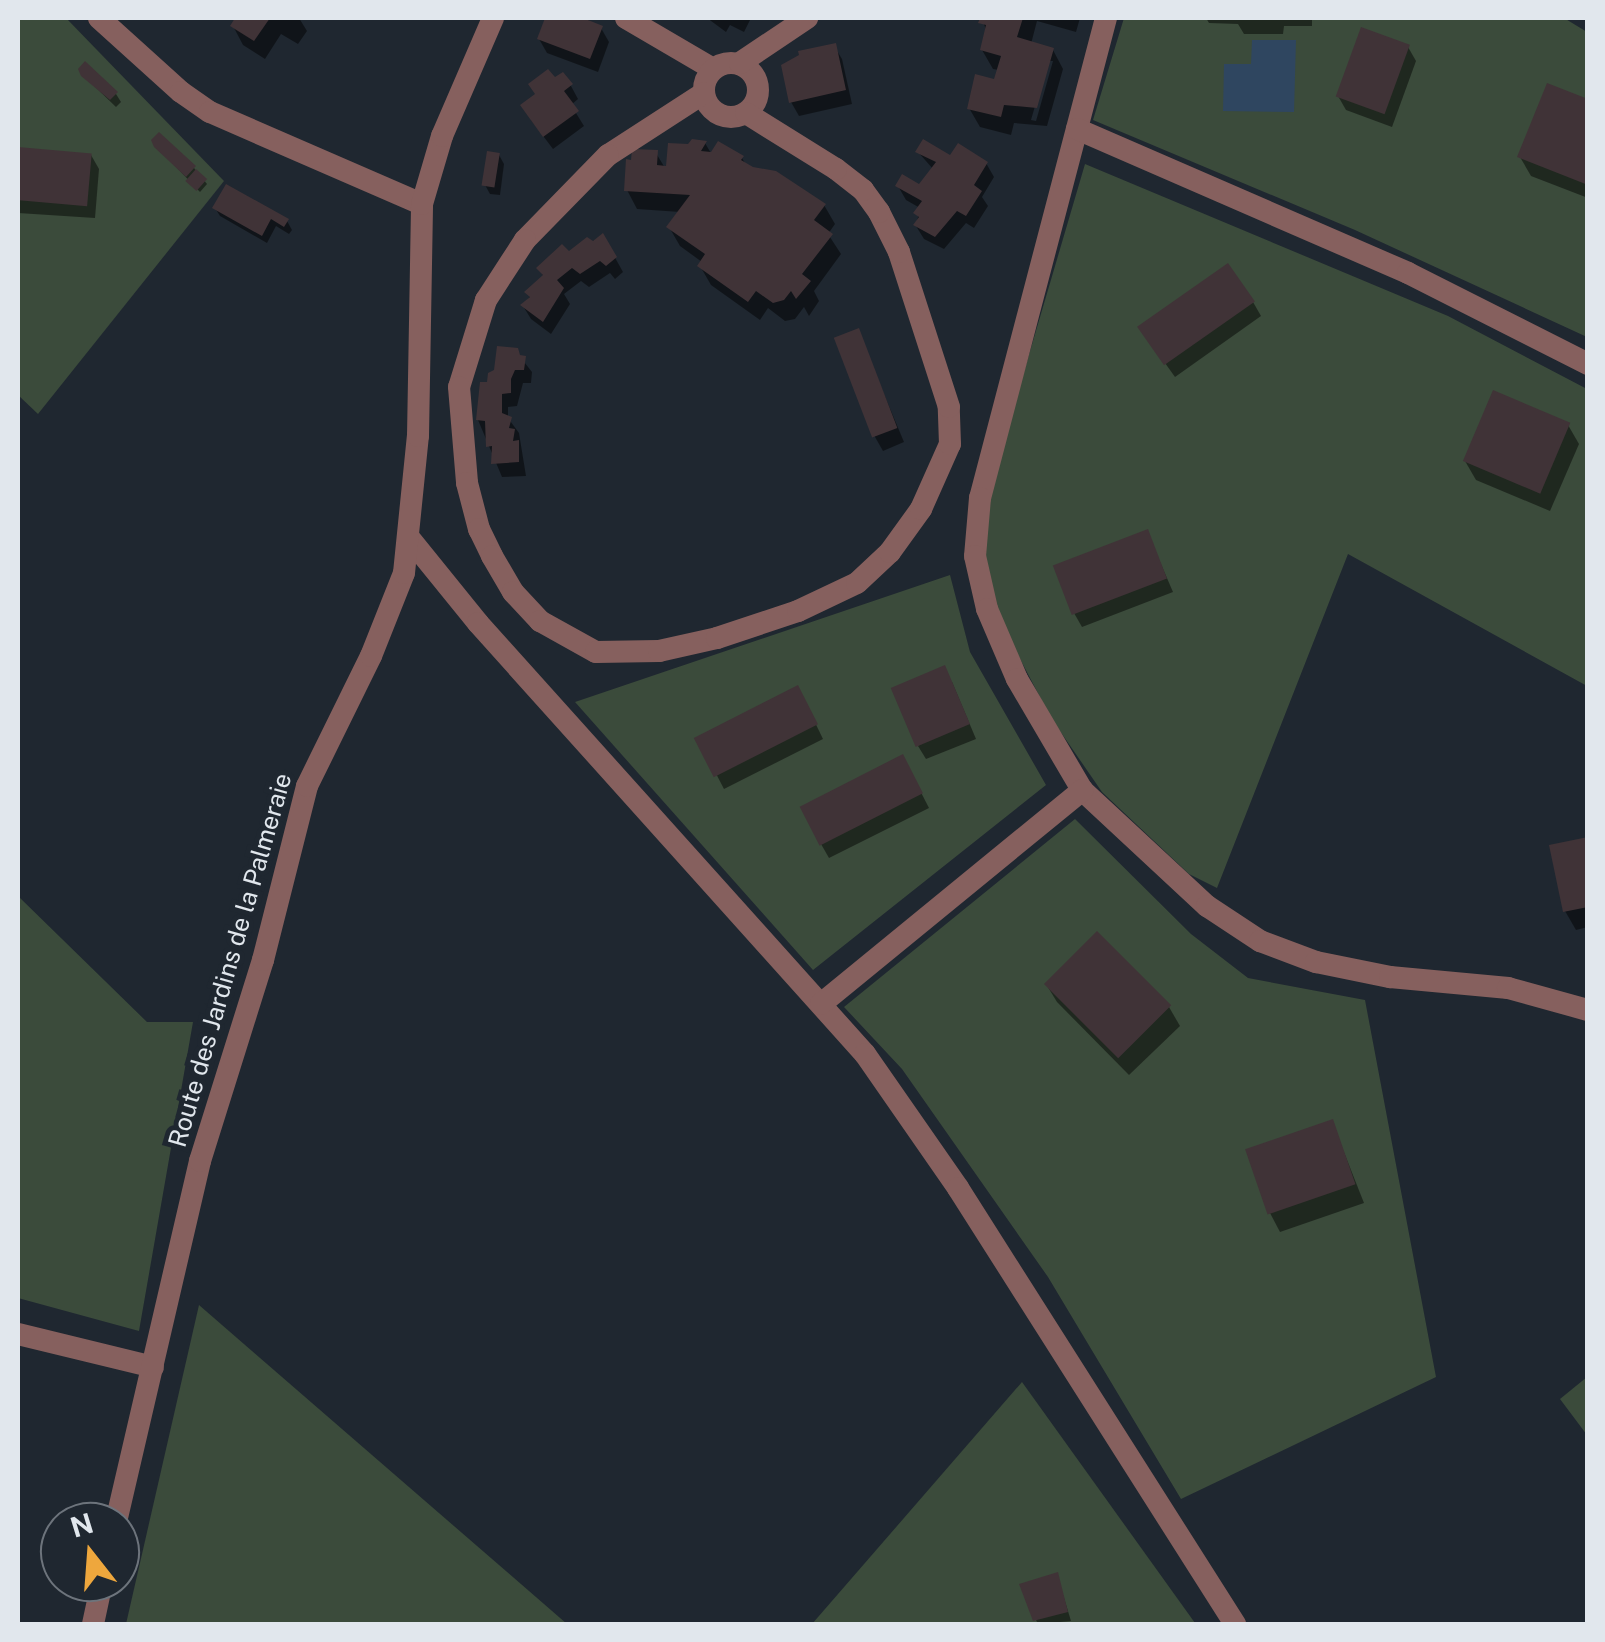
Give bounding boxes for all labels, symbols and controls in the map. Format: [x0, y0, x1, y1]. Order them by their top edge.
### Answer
street label: Route des Jardins de la Palmeraie [162, 769, 298, 1151]
north arrow [40, 1502, 140, 1602]
text: N [66, 1506, 97, 1544]

